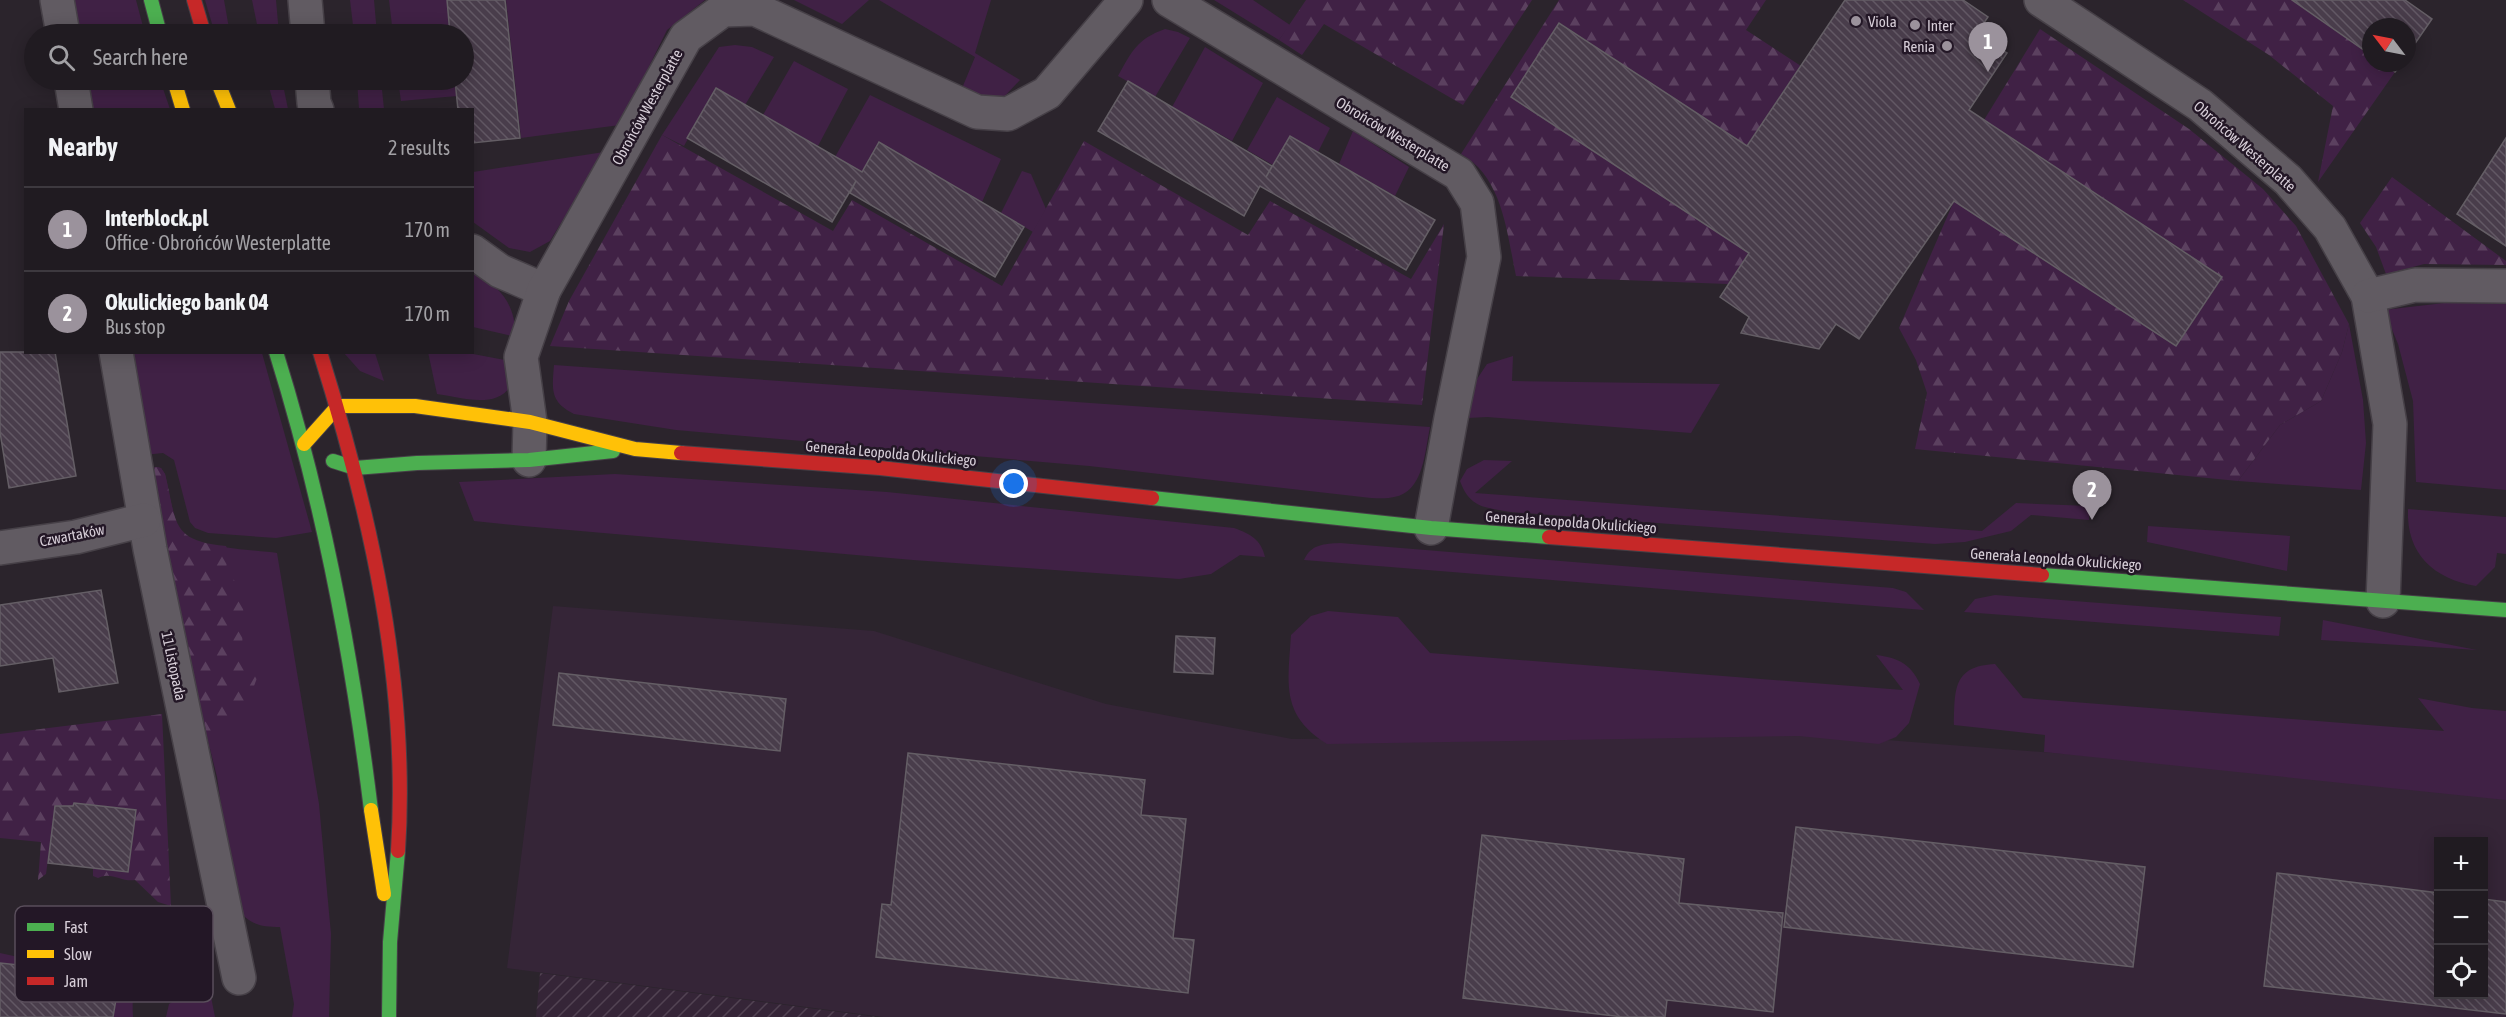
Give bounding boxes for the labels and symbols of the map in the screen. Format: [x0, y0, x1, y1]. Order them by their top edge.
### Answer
place label: Viola [1868, 13, 1897, 30]
marker: Viola [1849, 14, 1863, 28]
place label: Inter [1927, 17, 1954, 34]
marker: Inter [1908, 18, 1922, 32]
north arrow [2362, 18, 2416, 72]
pin: 1 [1968, 22, 2008, 72]
place label: Renia [1903, 38, 1935, 55]
marker: Renia [1940, 39, 1954, 53]
street label: Obrońców Westerplatte [608, 46, 686, 168]
street label: Obrońców Westerplatte [1333, 93, 1453, 175]
street label: Obrońców Westerplatte [2191, 97, 2300, 195]
street label: Generała Leopolda Okulickiego [805, 437, 977, 469]
your location [999, 469, 1028, 498]
pin: 2 [2072, 470, 2112, 520]
street label: Generała Leopolda Okulickiego [1485, 508, 1657, 536]
street label: Czwartaków [38, 520, 106, 550]
street label: Generała Leopolda Okulickiego [1970, 545, 2142, 573]
street label: 11 Listopada [158, 630, 190, 702]
legend [15, 906, 213, 1002]
text: Fast [64, 918, 88, 936]
text: Slow [64, 945, 92, 963]
text: Jam [64, 972, 88, 990]

